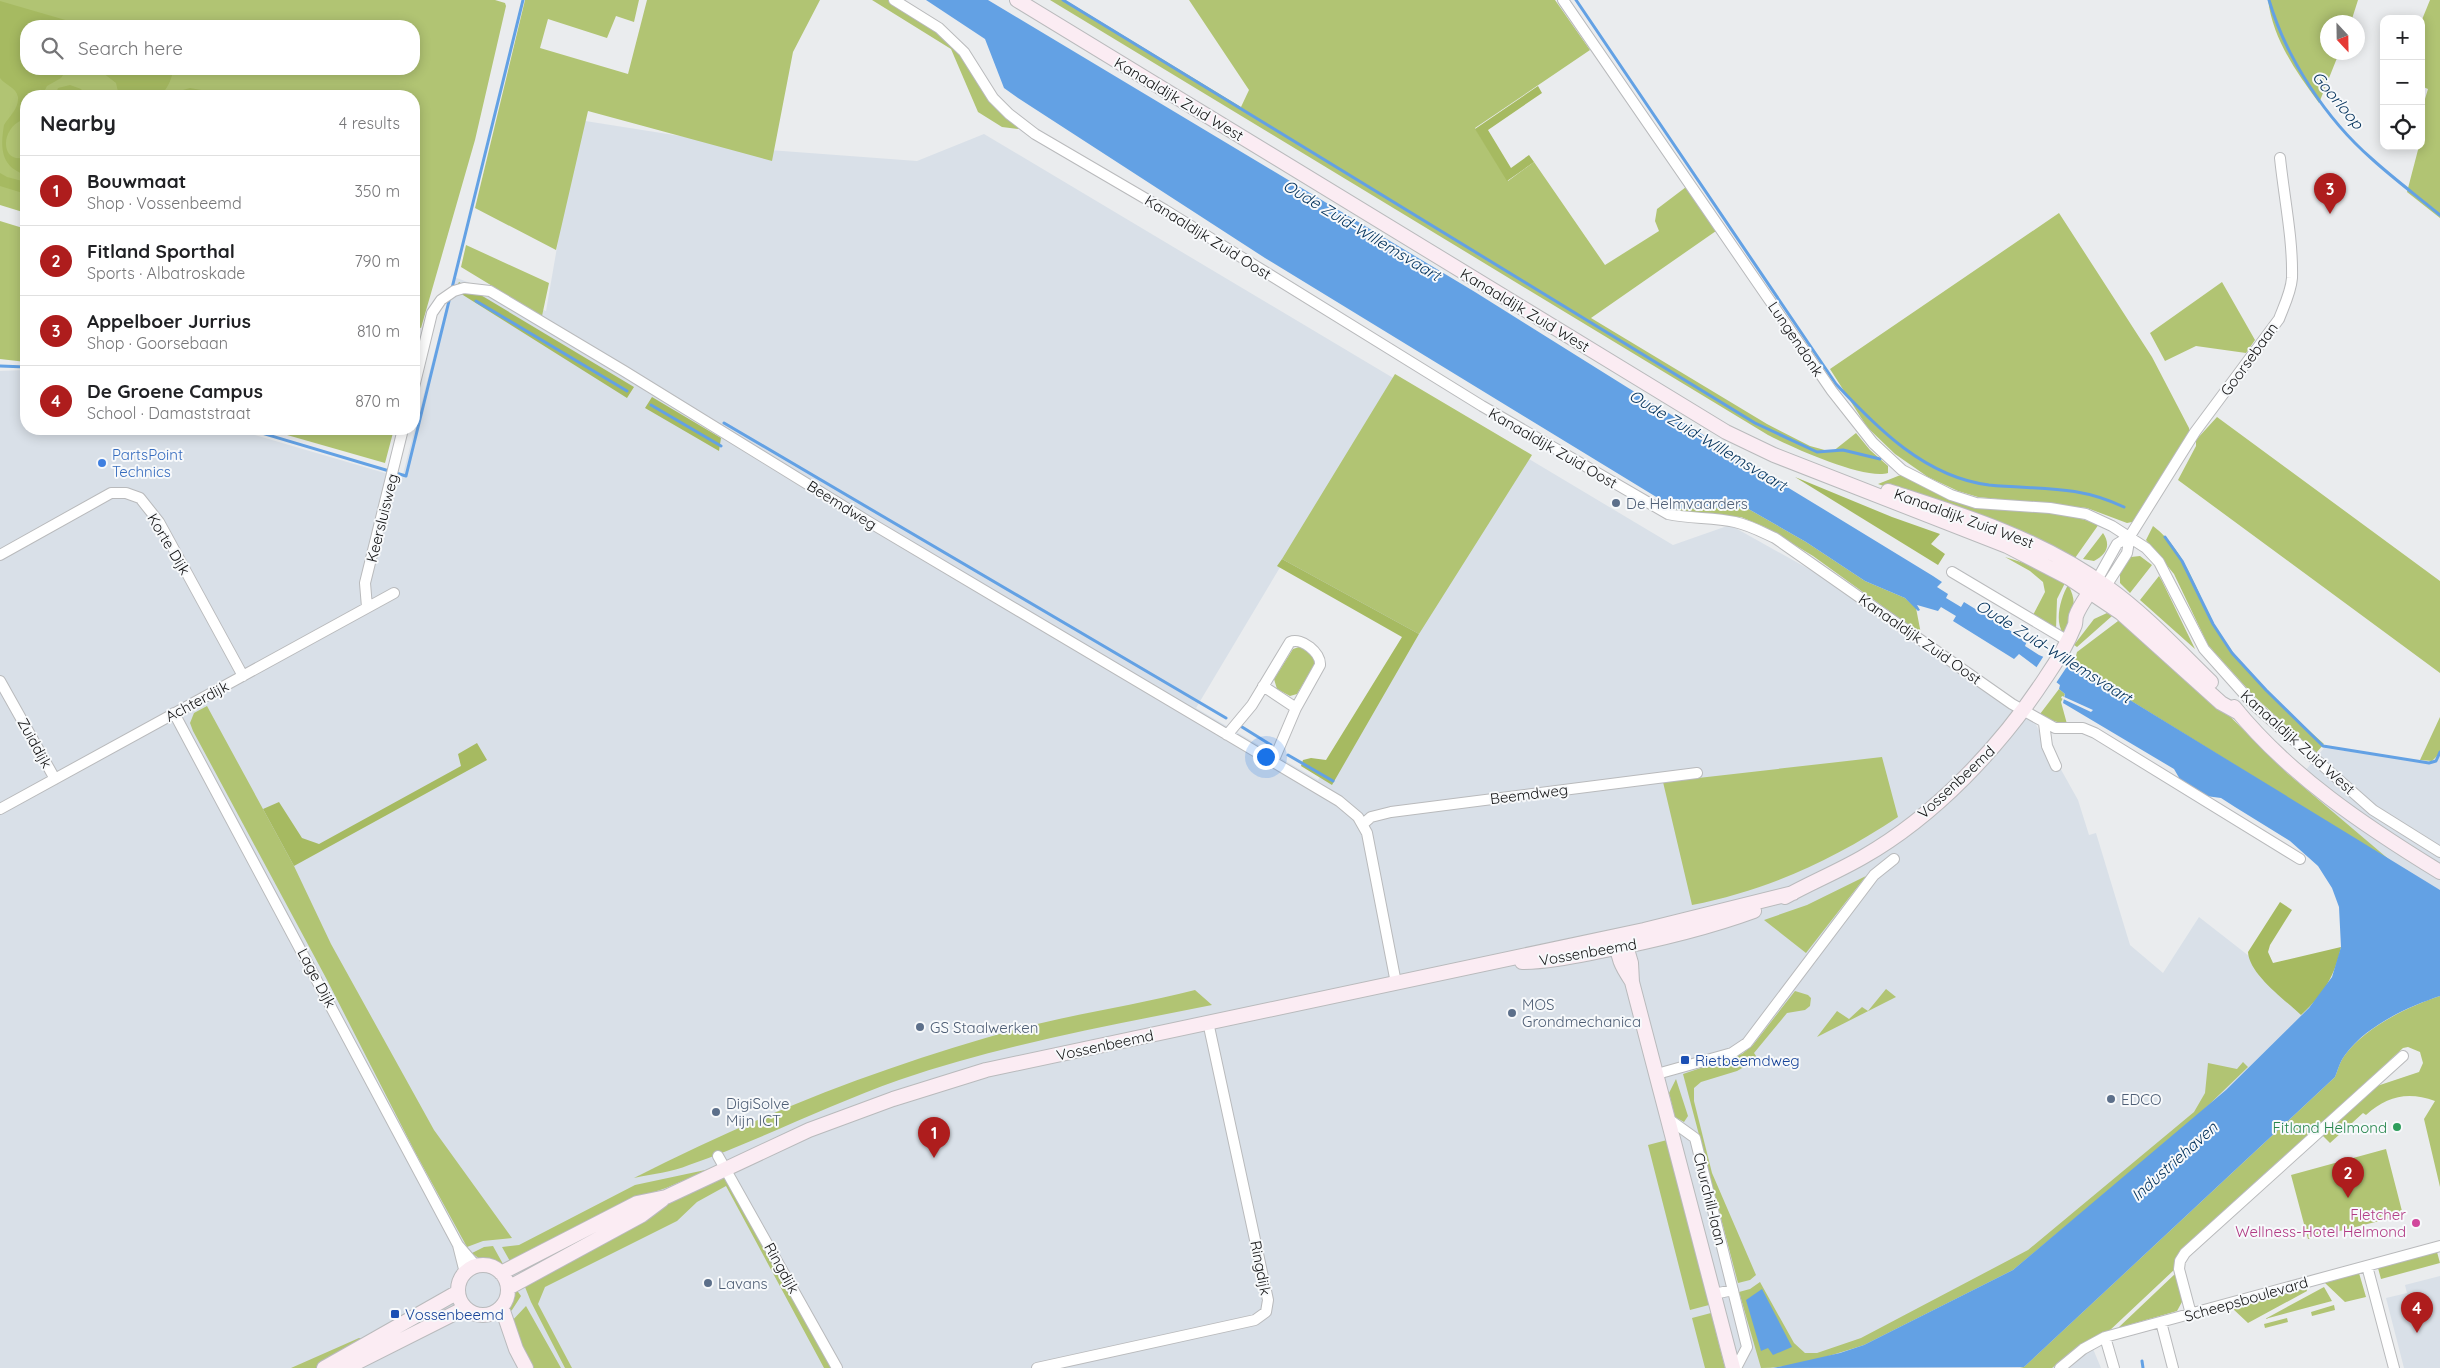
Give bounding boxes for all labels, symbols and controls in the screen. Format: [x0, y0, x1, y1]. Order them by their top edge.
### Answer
north arrow [2320, 15, 2365, 60]
map controls [2380, 15, 2425, 150]
button: + [2380, 15, 2425, 60]
search box [20, 20, 420, 75]
icon: search [38, 34, 66, 62]
text: Search here [78, 36, 183, 60]
street label: Kanaaldijk Zuid West [1111, 53, 1247, 145]
button: − [2380, 60, 2425, 105]
water label: Goorloop [2308, 67, 2369, 134]
button: locate [2380, 105, 2425, 150]
text: Nearby [40, 110, 116, 136]
text: 4 results [339, 113, 400, 133]
text: Bouwmaat [87, 169, 186, 193]
pin: 3 [2314, 173, 2346, 214]
water label: Oude Zuid-Willemsvaart [1280, 175, 1446, 286]
text: 1 [53, 181, 59, 201]
text: 350 m [354, 181, 400, 201]
street label: Kanaaldijk Zuid Oost [1141, 190, 1275, 284]
text: Shop · Vossenbeemd [87, 193, 242, 213]
text: Fitland Sporthal [87, 239, 235, 263]
text: 2 [51, 251, 61, 271]
text: 790 m [354, 251, 400, 271]
text: Sports · Albatroskade [87, 263, 245, 283]
street label: Kanaaldijk Zuid West [1457, 264, 1593, 356]
street label: Lungendonk [1764, 298, 1828, 380]
text: Appelboer Jurrius [87, 309, 251, 333]
street label: Goorsebaan [2216, 319, 2282, 399]
text: 3 [52, 321, 60, 341]
text: 810 m [357, 321, 400, 341]
text: Shop · Goorsebaan [87, 333, 228, 353]
text: De Groene Campus [87, 379, 263, 403]
water label: Oude Zuid-Willemsvaart [1626, 385, 1792, 496]
text: 4 [51, 391, 61, 411]
text: 870 m [355, 391, 400, 411]
text: School · Damaststraat [87, 403, 251, 423]
street label: Kanaaldijk Zuid Oost [1485, 403, 1621, 493]
place label: PartsPoint Technics [112, 445, 183, 481]
marker: PartsPoint Technics [96, 457, 108, 469]
street label: Keersluisweg [362, 472, 402, 564]
street label: Beemdweg [804, 476, 880, 534]
street label: Kanaaldijk Zuid West [1892, 484, 2036, 552]
place label: De Helmvaarders [1626, 494, 1748, 513]
marker: De Helmvaarders [1610, 497, 1622, 509]
street label: Korte Dijk [143, 510, 195, 578]
street label: Kanaaldijk Zuid Oost [1855, 590, 1985, 688]
water label: Oude Zuid-Willemsvaart [1972, 595, 2137, 708]
street label: Achterdijk [162, 676, 232, 726]
street label: Kanaaldijk Zuid West [2237, 686, 2359, 798]
street label: Zuiddijk [13, 714, 57, 772]
street label: Vossenbeemd [1913, 741, 1999, 823]
your location [1253, 744, 1279, 770]
street label: Beemdweg [1489, 780, 1569, 808]
street label: Vossenbeemd [1538, 934, 1638, 970]
street label: Lage Dijk [293, 945, 341, 1011]
place label: MOS Grondmechanica [1522, 995, 1641, 1031]
marker: MOS Grondmechanica [1506, 1007, 1518, 1019]
place label: GS Staalwerken [930, 1018, 1038, 1037]
marker: GS Staalwerken [914, 1021, 926, 1033]
street label: Vossenbeemd [1055, 1025, 1155, 1065]
place label: Rietbeemdweg [1695, 1051, 1800, 1070]
marker: Rietbeemdweg [1679, 1054, 1691, 1066]
place label: EDCO [2121, 1090, 2162, 1109]
marker: EDCO [2105, 1093, 2117, 1105]
place label: DigiSolve Mijn ICT [726, 1094, 789, 1130]
marker: DigiSolve Mijn ICT [710, 1106, 722, 1118]
pin: 1 [918, 1117, 950, 1158]
water label: Industriehaven [2127, 1117, 2222, 1205]
place label: Fitland Helmond [2273, 1118, 2387, 1137]
marker: Fitland Helmond [2391, 1121, 2403, 1133]
street label: Churchill-laan [1689, 1151, 1731, 1247]
pin: 2 [2332, 1157, 2364, 1198]
place label: Fletcher Wellness-Hotel Helmond [2235, 1205, 2406, 1241]
marker: Fletcher Wellness-Hotel Helmond [2410, 1217, 2422, 1229]
street label: Ringdijk [760, 1239, 804, 1297]
street label: Ringdijk [1246, 1239, 1276, 1297]
street label: Scheepsboulevard [2182, 1272, 2310, 1326]
place label: Lavans [718, 1274, 768, 1293]
marker: Lavans [702, 1277, 714, 1289]
pin: 4 [2401, 1292, 2433, 1333]
place label: Vossenbeemd [405, 1305, 504, 1324]
marker: Vossenbeemd [389, 1308, 401, 1320]

